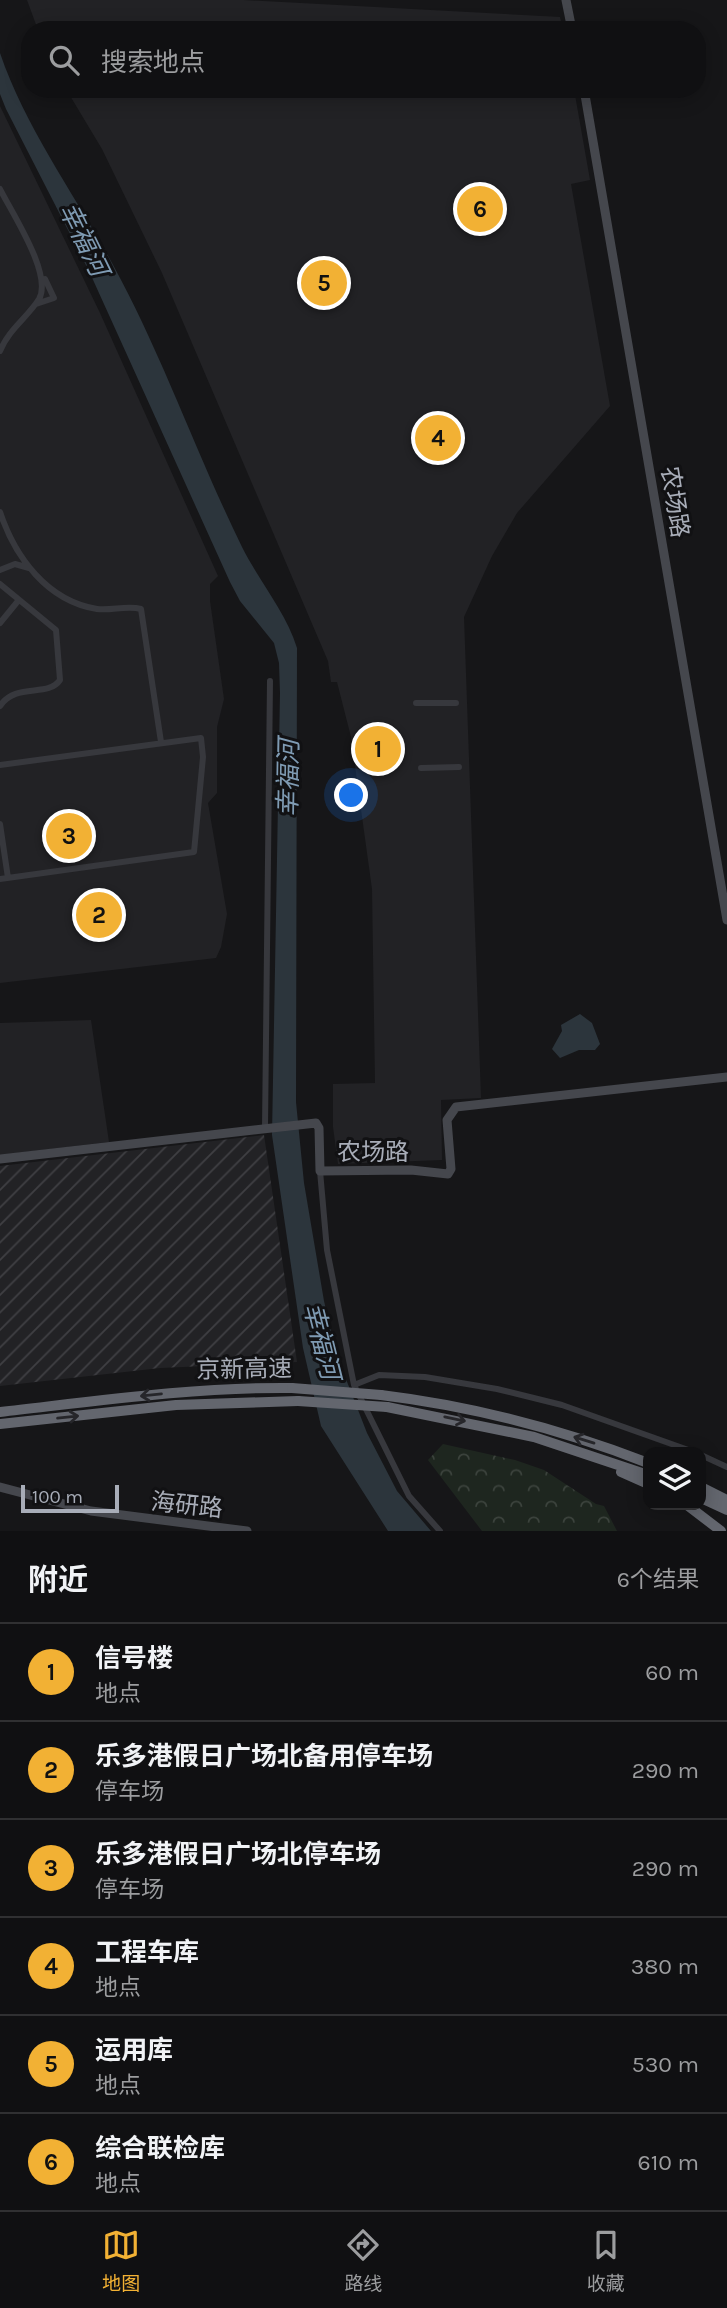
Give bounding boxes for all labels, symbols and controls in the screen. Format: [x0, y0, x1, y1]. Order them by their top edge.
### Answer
search box [21, 21, 706, 98]
icon: search [45, 41, 83, 79]
text: 搜索地点 [101, 47, 205, 78]
pin: 6 [457, 183, 503, 235]
water label: 幸福河 [53, 197, 117, 286]
pin: 5 [301, 257, 347, 309]
pin: 4 [415, 412, 461, 464]
street label: 农场路 [656, 464, 694, 540]
pin: 1 [355, 723, 401, 775]
water label: 幸福河 [272, 734, 305, 817]
your location [334, 778, 368, 812]
pin: 3 [46, 810, 92, 862]
pin: 2 [76, 889, 122, 941]
street label: 农场路 [337, 1138, 409, 1166]
water label: 幸福河 [297, 1300, 347, 1388]
street label: 京新高速 [196, 1354, 292, 1384]
one-way arrow [140, 1388, 163, 1401]
one-way arrow [56, 1410, 79, 1423]
one-way arrow [443, 1412, 466, 1426]
one-way arrow [573, 1433, 595, 1446]
map controls [643, 1447, 706, 1510]
button: layers [643, 1447, 706, 1510]
scale bar [21, 1482, 119, 1514]
text: 100 m [32, 1486, 83, 1508]
street label: 海研路 [150, 1487, 224, 1523]
text: 附近 [28, 1562, 88, 1598]
text: 6个结果 [617, 1566, 699, 1593]
text: 信号楼 [95, 1643, 173, 1674]
text: 1 [47, 1659, 55, 1686]
text: 60 m [645, 1659, 699, 1686]
text: 地点 [95, 1680, 141, 1707]
text: 乐多港假日广场北备用停车场 [95, 1741, 433, 1772]
text: 2 [44, 1757, 58, 1784]
text: 290 m [632, 1757, 699, 1784]
text: 停车场 [95, 1778, 164, 1805]
text: 乐多港假日广场北停车场 [95, 1839, 381, 1870]
text: 3 [44, 1855, 58, 1882]
text: 290 m [632, 1855, 699, 1882]
text: 停车场 [95, 1876, 164, 1903]
text: 工程车库 [95, 1937, 199, 1968]
text: 4 [44, 1953, 58, 1980]
text: 380 m [631, 1953, 699, 1980]
text: 地点 [95, 1974, 141, 2001]
text: 运用库 [95, 2035, 173, 2066]
text: 5 [44, 2051, 58, 2078]
text: 530 m [632, 2051, 699, 2078]
text: 地点 [95, 2072, 141, 2099]
text: 综合联检库 [95, 2133, 225, 2164]
text: 6 [44, 2149, 58, 2176]
text: 610 m [638, 2149, 699, 2176]
text: 地点 [95, 2170, 141, 2197]
tab: 地图 [102, 2226, 140, 2295]
tab: 路线 [344, 2226, 383, 2295]
tab: 收藏 [587, 2226, 625, 2295]

